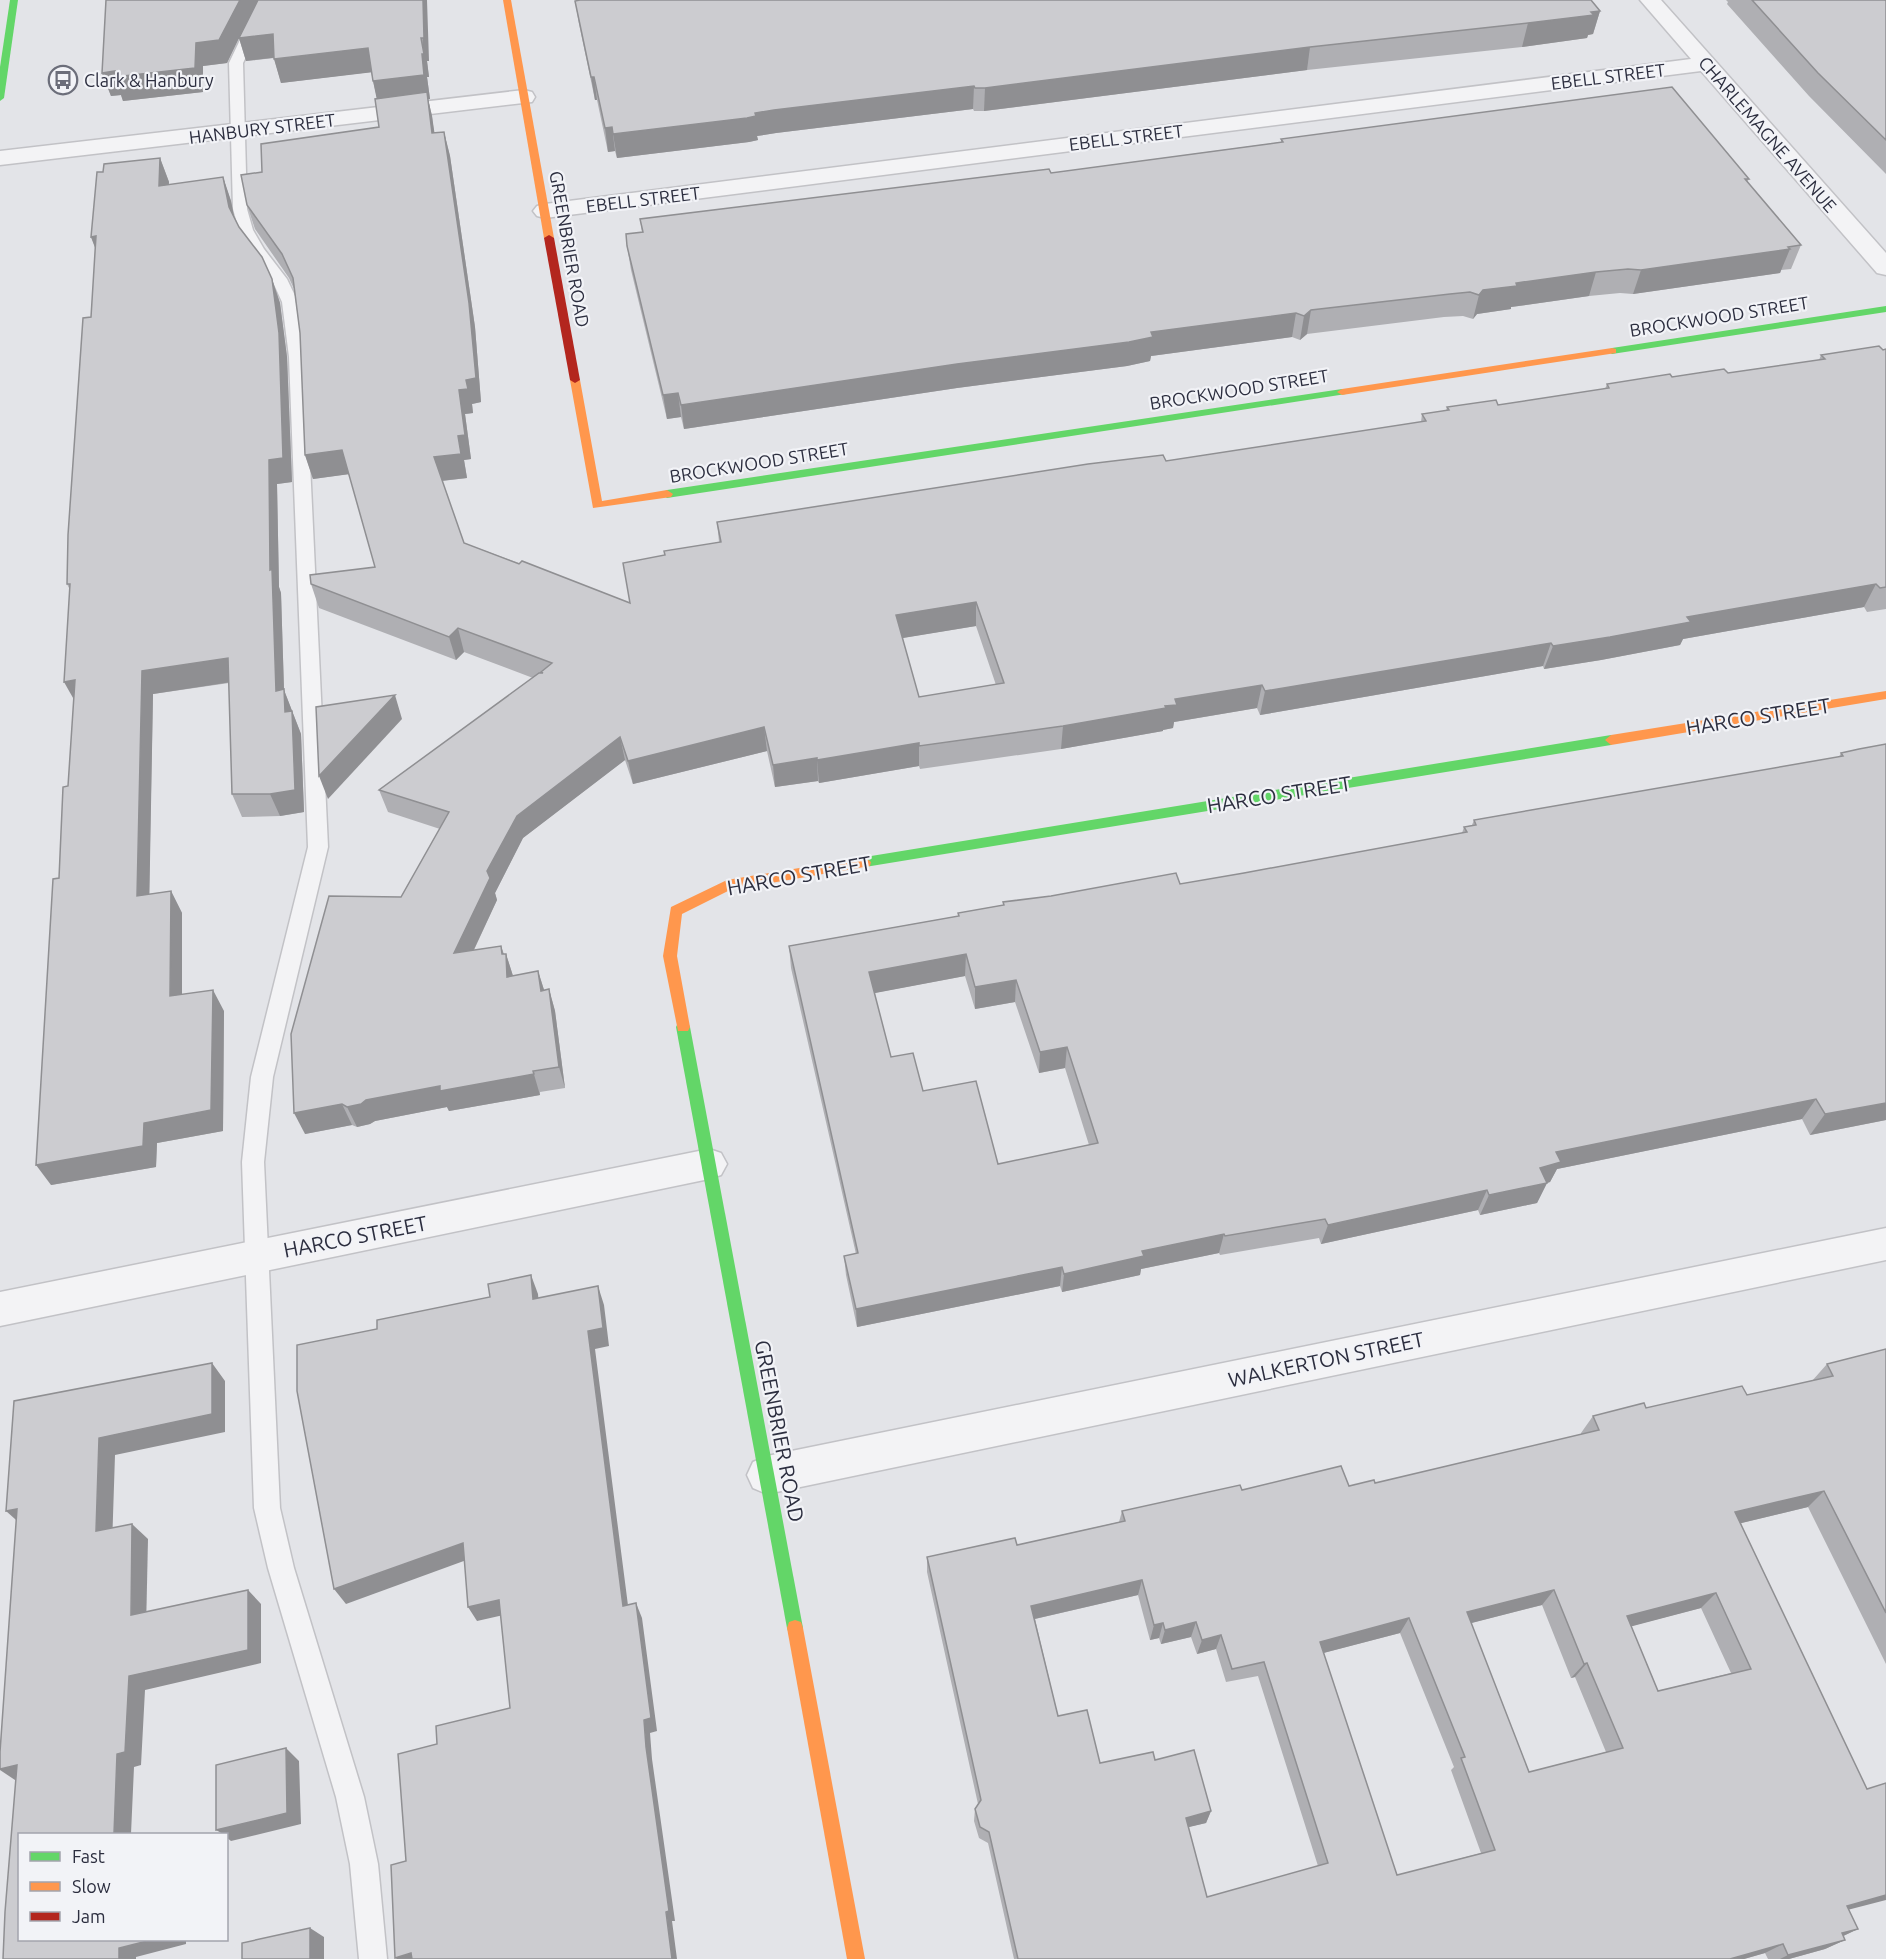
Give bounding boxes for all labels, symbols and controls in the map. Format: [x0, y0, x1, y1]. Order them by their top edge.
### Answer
street label: CHARLEMAGNE AVENUE [1695, 52, 1841, 216]
street label: EBELL STREET [1550, 59, 1666, 93]
bus stop icon: Clark & Hanbury [47, 64, 79, 96]
place label: Clark & Hanbury [84, 70, 214, 90]
street label: HANBURY STREET [188, 109, 336, 147]
street label: EBELL STREET [1068, 120, 1184, 154]
street label: GREENBRIER ROAD [546, 169, 594, 329]
street label: EBELL STREET [585, 182, 701, 216]
street label: BROCKWOOD STREET [1628, 292, 1810, 340]
street label: BROCKWOOD STREET [1148, 365, 1330, 413]
street label: BROCKWOOD STREET [668, 438, 850, 486]
street label: HARCO STREET [1684, 693, 1832, 739]
street label: HARCO STREET [1205, 771, 1353, 817]
street label: HARCO STREET [725, 850, 873, 899]
street label: HARCO STREET [281, 1210, 429, 1262]
street label: WALKERTON STREET [1226, 1326, 1426, 1391]
street label: GREENBRIER ROAD [751, 1338, 809, 1524]
legend [18, 1833, 228, 1941]
text: Fast [72, 1846, 105, 1866]
text: Slow [72, 1876, 111, 1896]
text: Jam [72, 1906, 106, 1926]

